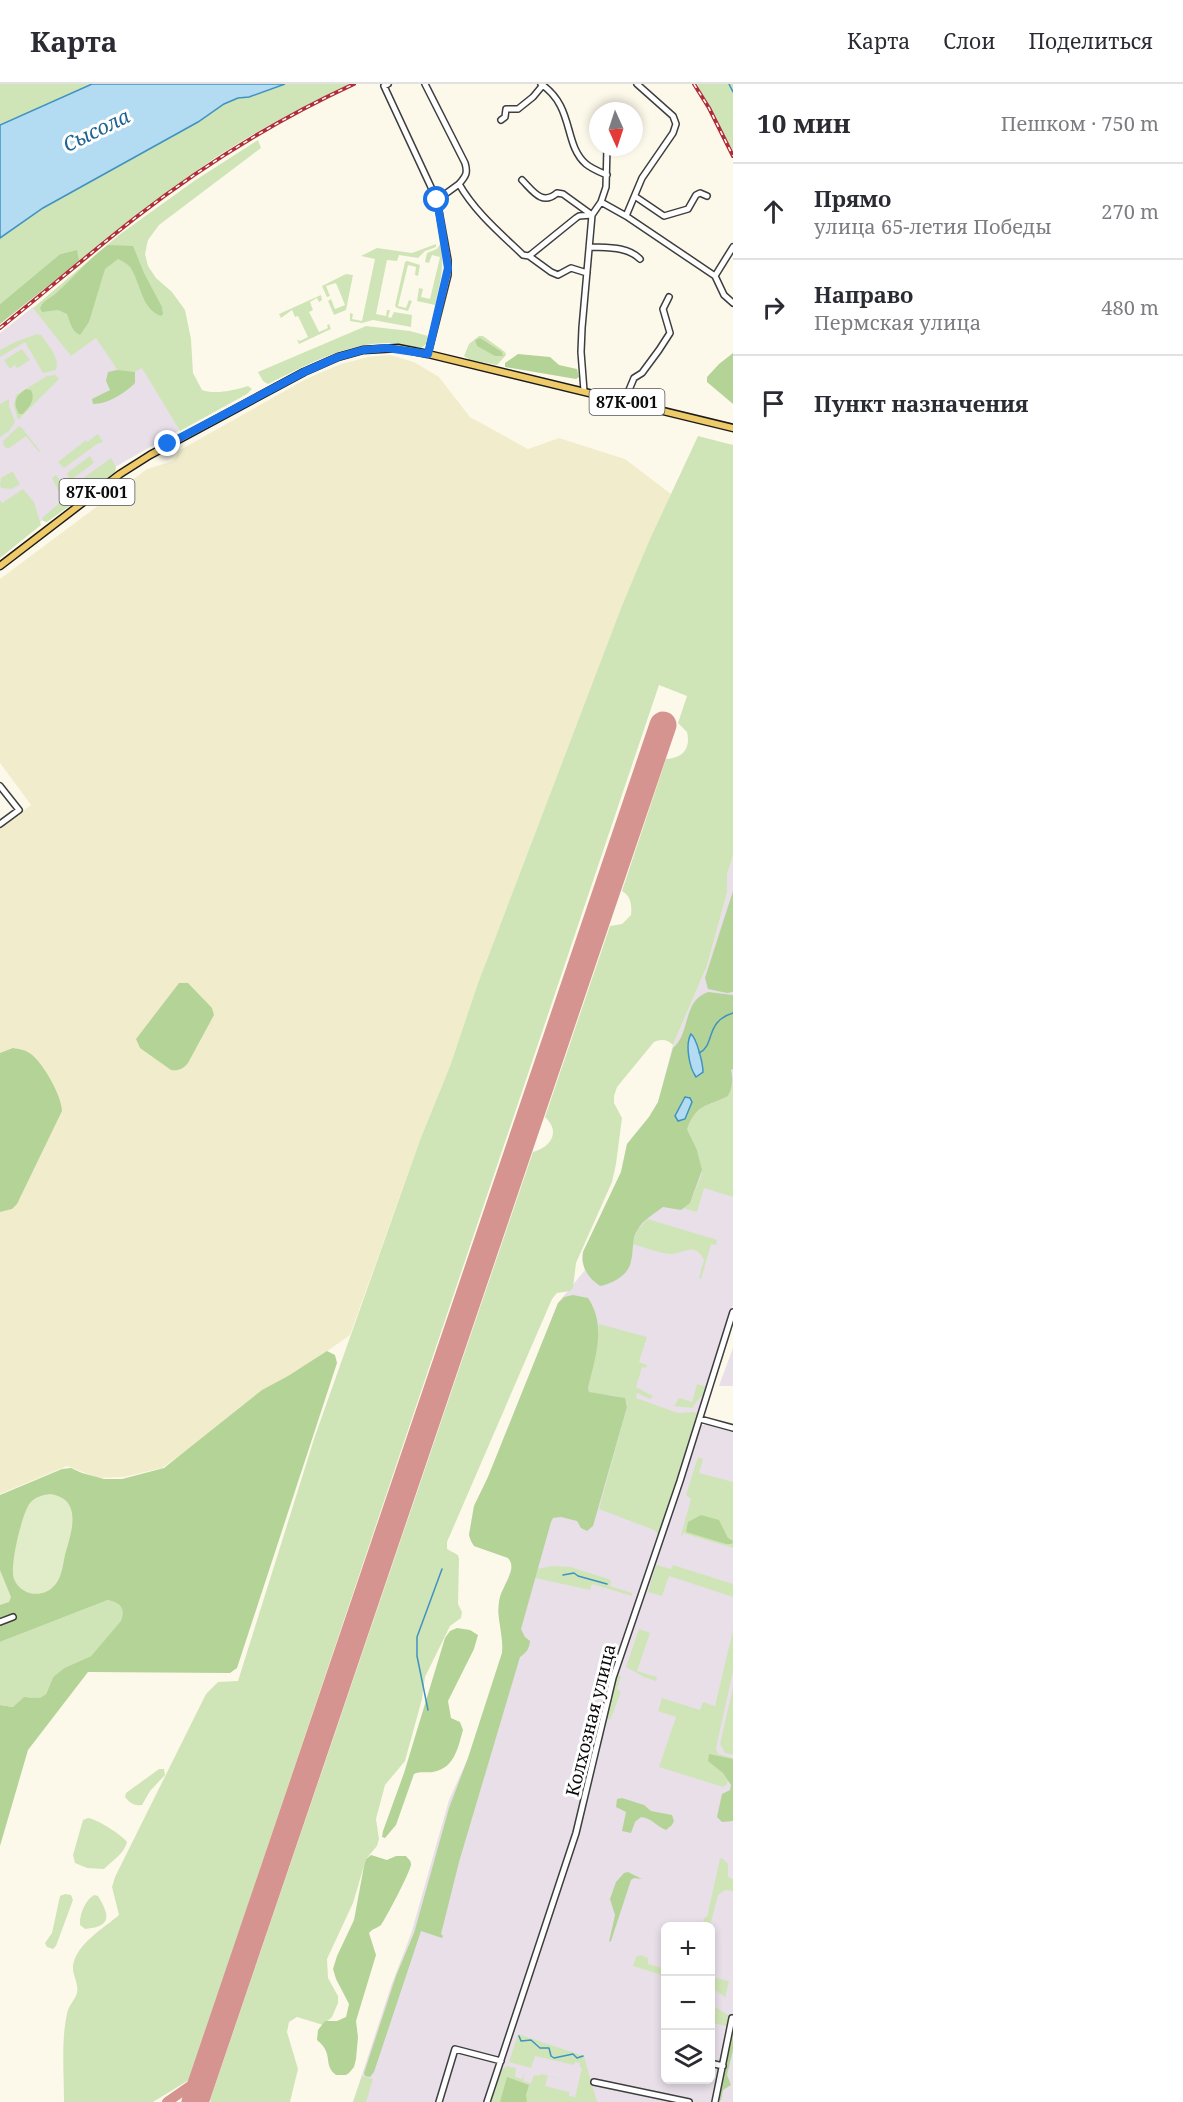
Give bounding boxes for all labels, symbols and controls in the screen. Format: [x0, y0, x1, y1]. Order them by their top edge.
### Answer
text: Карта [30, 22, 117, 60]
text: Карта [847, 27, 910, 55]
text: Слои [943, 27, 995, 55]
text: Поделиться [1028, 27, 1153, 55]
water label: Сысола [58, 102, 134, 158]
north arrow [589, 102, 643, 156]
text: 10 мин [757, 105, 850, 141]
text: Пешком · 750 m [1001, 110, 1159, 137]
text: Прямо [814, 183, 891, 213]
route start [423, 186, 449, 212]
icon: ahead [757, 195, 790, 228]
text: 270 m [1101, 198, 1159, 225]
text: улица 65-летия Победы [814, 213, 1052, 240]
text: Направо [814, 279, 913, 309]
icon: right [757, 291, 790, 324]
text: 480 m [1101, 294, 1159, 321]
text: Пермская улица [814, 309, 981, 336]
icon: arrive [757, 387, 790, 420]
text: Пункт назначения [814, 388, 1028, 418]
road number: 87К-001 [590, 389, 664, 415]
route end [154, 430, 180, 456]
road number: 87К-001 [60, 479, 134, 505]
street label: Колхозная улица [559, 1641, 621, 1799]
map controls [661, 1922, 715, 2084]
button: + [661, 1922, 715, 1976]
button: − [661, 1976, 715, 2030]
button: layers [661, 2030, 715, 2084]

